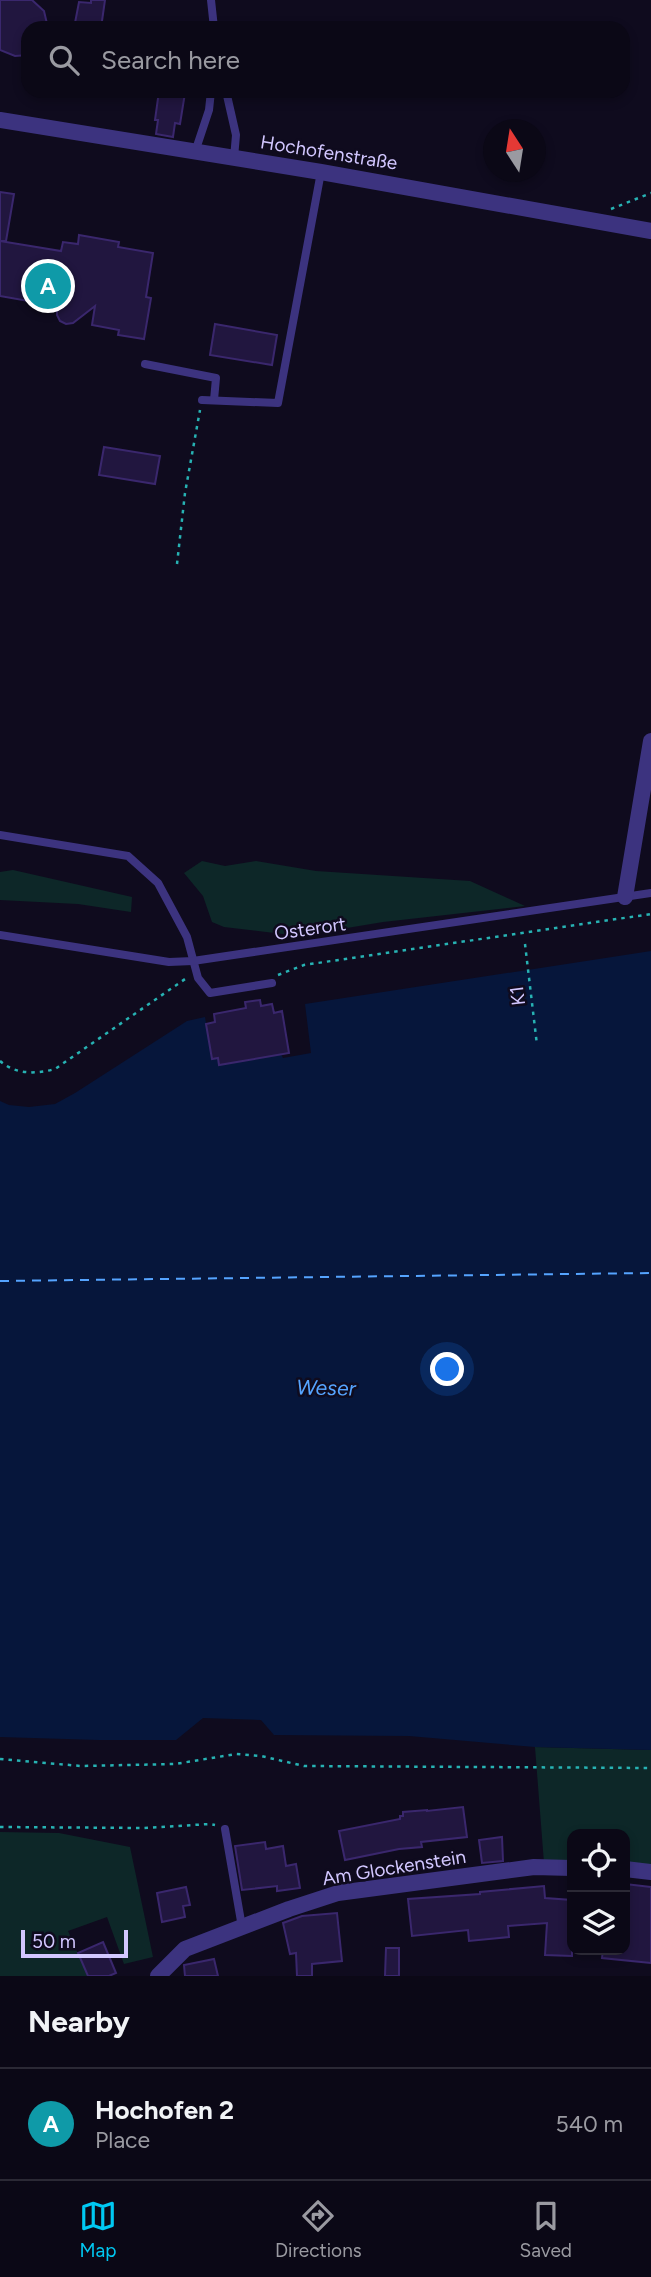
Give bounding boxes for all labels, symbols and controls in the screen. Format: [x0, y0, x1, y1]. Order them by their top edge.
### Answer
search box [21, 21, 630, 98]
icon: search [45, 41, 83, 79]
text: Search here [101, 44, 240, 76]
north arrow [483, 119, 546, 182]
street label: Hochofenstraße [259, 130, 399, 175]
pin: A [25, 260, 71, 312]
street label: Osterort [273, 912, 347, 945]
street label: K1 [505, 985, 530, 1007]
your location [430, 1352, 464, 1386]
water label: Weser [296, 1374, 357, 1401]
map controls [567, 1829, 630, 1955]
button: locate [567, 1829, 630, 1892]
street label: Am Glockenstein [321, 1845, 467, 1890]
button: layers [567, 1892, 630, 1955]
scale bar [21, 1927, 128, 1959]
text: 50 m [32, 1930, 76, 1953]
text: Nearby [28, 2003, 130, 2040]
text: Hochofen 2 [95, 2094, 234, 2126]
text: A [43, 2110, 59, 2138]
text: 540 m [555, 2110, 623, 2138]
text: Place [95, 2126, 150, 2154]
tab: Map [79, 2197, 117, 2262]
tab: Directions [275, 2197, 362, 2262]
tab: Saved [520, 2197, 572, 2262]

